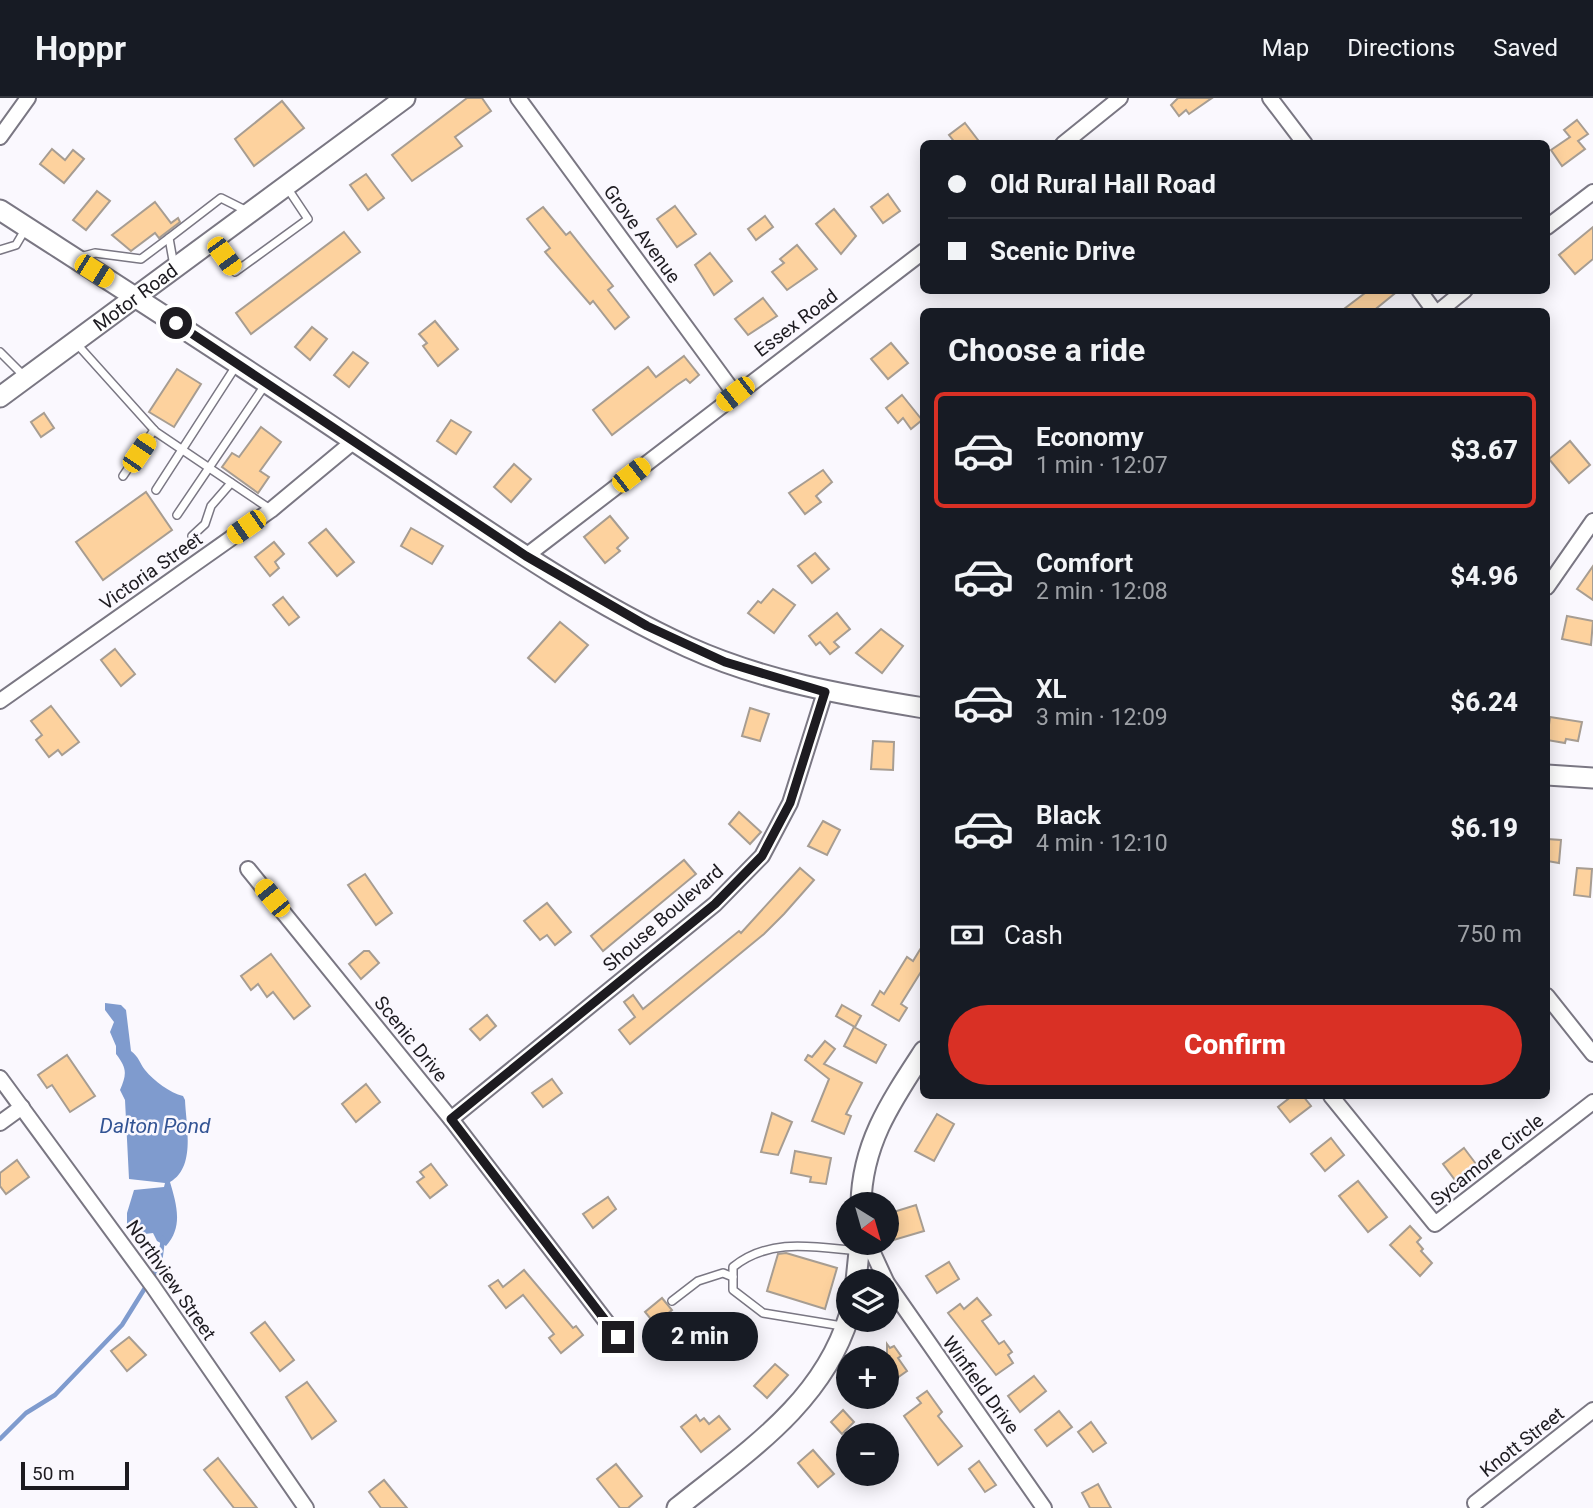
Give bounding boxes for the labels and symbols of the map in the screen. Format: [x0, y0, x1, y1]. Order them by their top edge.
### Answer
street label: Grove Avenue [599, 180, 685, 288]
car [204, 233, 245, 279]
car [71, 251, 118, 291]
street label: Motor Road [88, 259, 182, 336]
street label: Essex Road [750, 284, 842, 362]
route start [160, 307, 192, 339]
car [712, 373, 759, 415]
car [119, 430, 160, 476]
car [608, 454, 655, 496]
car [223, 506, 270, 548]
street label: Victoria Street [95, 527, 207, 615]
street label: Shouse Boulevard [598, 860, 728, 976]
car [251, 875, 294, 921]
street label: Scenic Drive [369, 991, 453, 1087]
street label: Sycamore Circle [1426, 1109, 1548, 1211]
water label: Dalton Pond [100, 1114, 211, 1138]
north arrow [836, 1192, 900, 1255]
street label: Northview Street [121, 1216, 221, 1344]
callout: 2 min [642, 1312, 758, 1362]
route end [602, 1321, 634, 1353]
street label: Winfield Drive [938, 1332, 1024, 1438]
street label: Knott Street [1475, 1402, 1569, 1482]
scale bar [21, 1459, 130, 1491]

